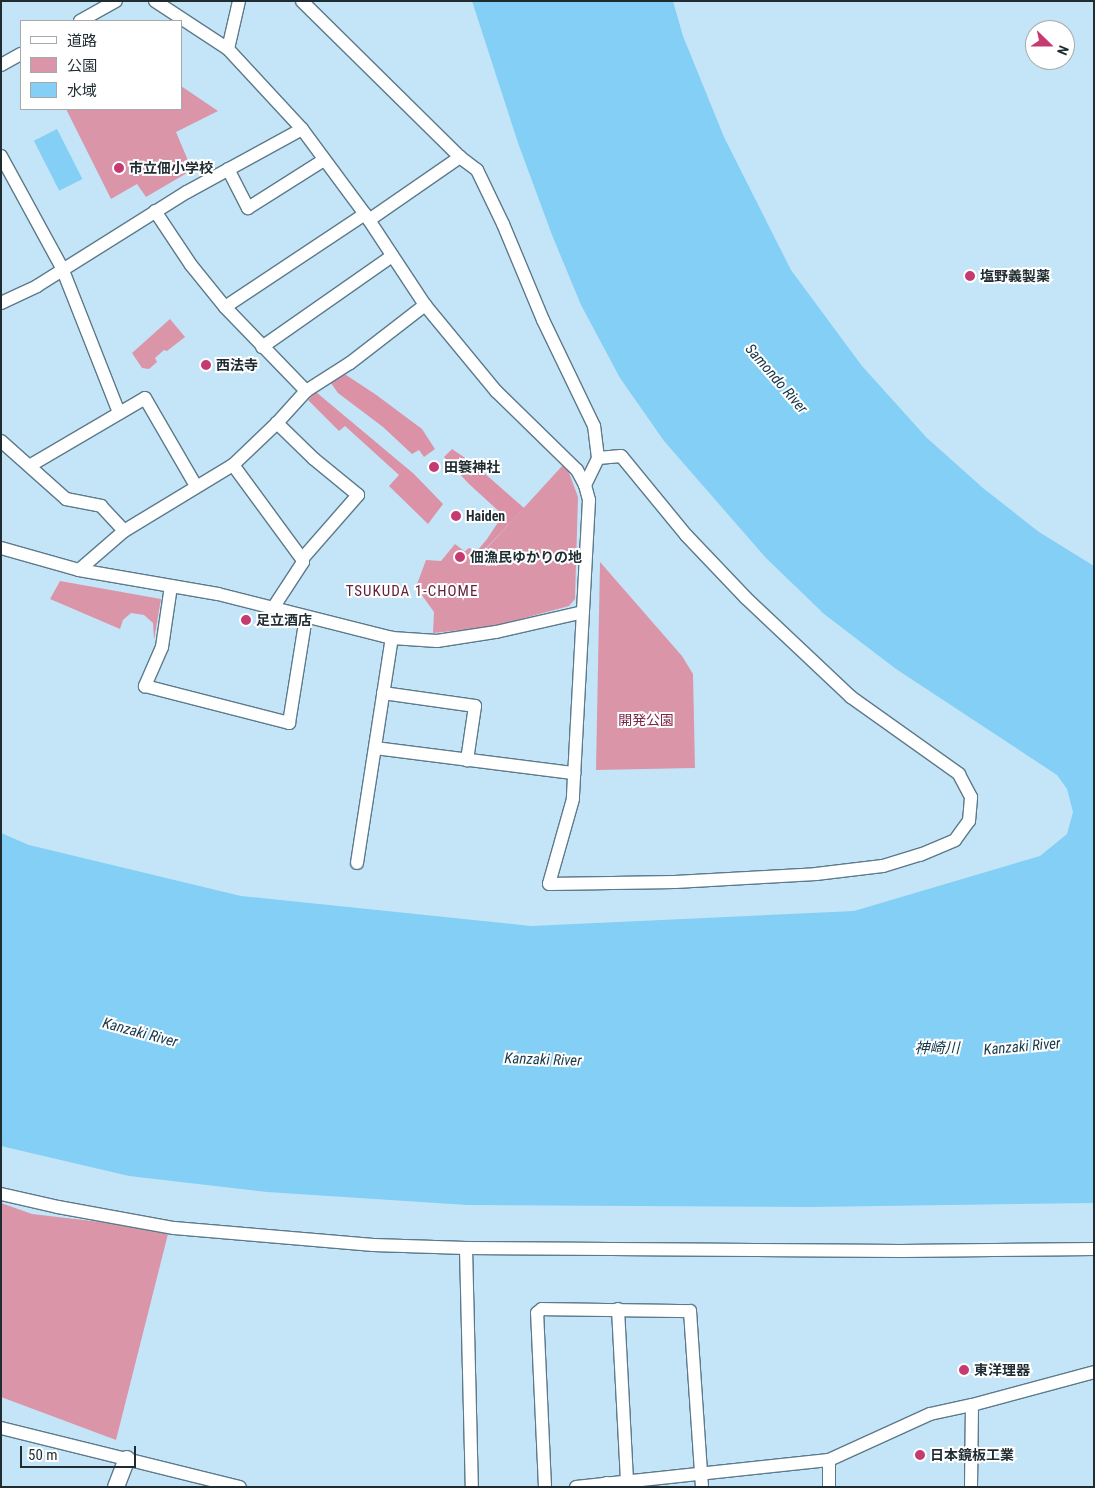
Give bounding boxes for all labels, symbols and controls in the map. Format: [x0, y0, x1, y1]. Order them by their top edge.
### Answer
legend [20, 20, 182, 110]
north arrow [1025, 20, 1075, 70]
text: 道路 [67, 32, 97, 50]
text: N [1054, 43, 1072, 57]
text: 公園 [67, 57, 97, 75]
text: 水域 [67, 82, 97, 100]
place label: 市立佃小学校 [129, 160, 213, 176]
marker: 市立佃小学校 [113, 162, 125, 174]
place label: 塩野義製薬 [980, 268, 1050, 284]
marker: 塩野義製薬 [964, 270, 976, 282]
water label: Samondo River [741, 341, 811, 417]
place label: 西法寺 [216, 357, 258, 373]
marker: 西法寺 [200, 359, 212, 371]
place label: 田簑神社 [444, 459, 500, 475]
marker: 田簑神社 [428, 461, 440, 473]
place label: Haiden [466, 508, 505, 524]
marker: Haiden [450, 510, 462, 522]
place label: 佃漁民ゆかりの地 [470, 549, 582, 565]
marker: 佃漁民ゆかりの地 [454, 551, 466, 563]
district label: TSUKUDA 1-CHOME [344, 583, 480, 601]
place label: 足立酒店 [256, 612, 312, 628]
marker: 足立酒店 [240, 614, 252, 626]
park label: 開発公園 [618, 712, 674, 728]
water label: Kanzaki River [100, 1014, 180, 1052]
water label: Kanzaki River [983, 1035, 1061, 1059]
water label: 神崎川 [915, 1040, 959, 1058]
water label: Kanzaki River [504, 1050, 582, 1070]
place label: 東洋理器 [974, 1362, 1030, 1378]
marker: 東洋理器 [958, 1364, 970, 1376]
scale bar [22, 1436, 139, 1468]
text: 50 m [28, 1446, 58, 1464]
place label: 日本鏡板工業 [930, 1447, 1014, 1463]
marker: 日本鏡板工業 [914, 1449, 926, 1461]

